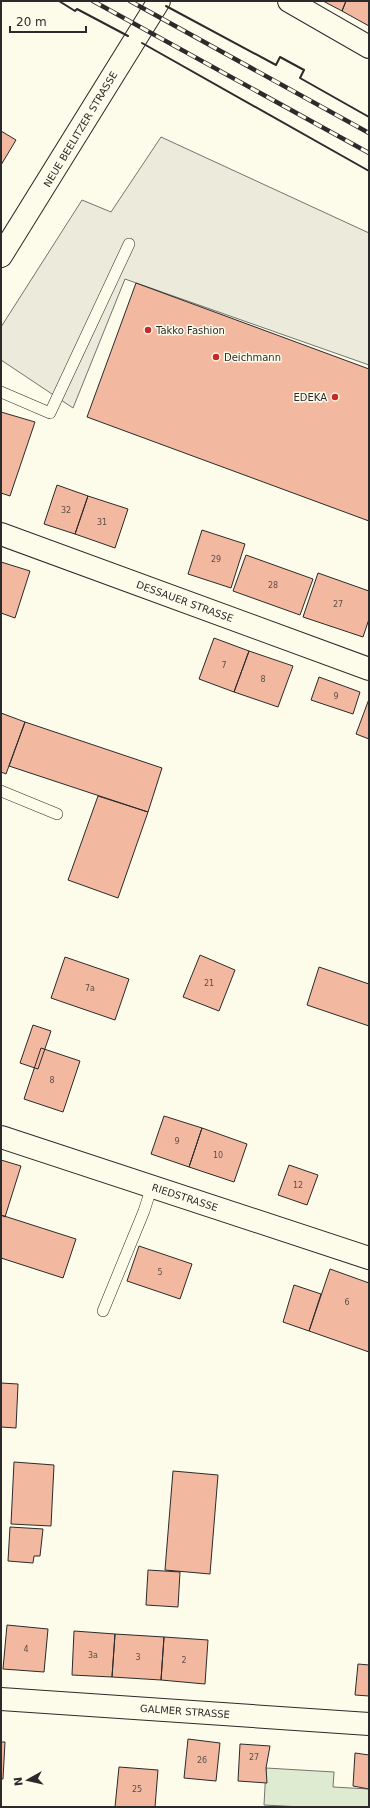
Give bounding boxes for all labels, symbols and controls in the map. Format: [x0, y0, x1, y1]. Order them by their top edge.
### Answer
scale bar [10, 8, 86, 34]
text: 20 m [16, 15, 47, 29]
street label: NEUE BEELITZER STRASSE [41, 69, 119, 189]
marker: Takko Fashion [143, 325, 153, 335]
place label: Takko Fashion [155, 325, 225, 336]
marker: Deichmann [211, 352, 221, 362]
place label: Deichmann [224, 352, 281, 363]
place label: EDEKA [293, 392, 327, 403]
marker: EDEKA [330, 392, 340, 402]
house number: 32 [61, 506, 71, 515]
house number: 31 [97, 518, 107, 527]
house number: 29 [211, 555, 221, 564]
street label: DESSAUER STRASSE [135, 579, 235, 624]
house number: 28 [268, 581, 278, 590]
house number: 27 [333, 600, 343, 609]
house number: 7 [221, 661, 227, 670]
house number: 8 [260, 675, 266, 684]
house number: 9 [333, 692, 339, 701]
house number: 21 [204, 979, 214, 988]
house number: 7a [85, 984, 95, 993]
house number: 8 [49, 1076, 55, 1085]
house number: 9 [174, 1137, 180, 1146]
house number: 10 [213, 1151, 223, 1160]
house number: 12 [293, 1181, 303, 1190]
street label: RIEDSTRASSE [150, 1182, 219, 1213]
house number: 5 [157, 1268, 163, 1277]
house number: 6 [344, 1298, 350, 1307]
house number: 4 [23, 1645, 29, 1654]
house number: 3a [88, 1651, 98, 1660]
house number: 3 [135, 1653, 141, 1662]
house number: 2 [181, 1656, 187, 1665]
street label: GALMER STRASSE [140, 1703, 230, 1720]
house number: 27 [249, 1753, 259, 1762]
house number: 26 [197, 1756, 207, 1765]
north arrow [8, 1760, 48, 1800]
text: N [12, 1776, 26, 1787]
house number: 25 [132, 1785, 142, 1794]

